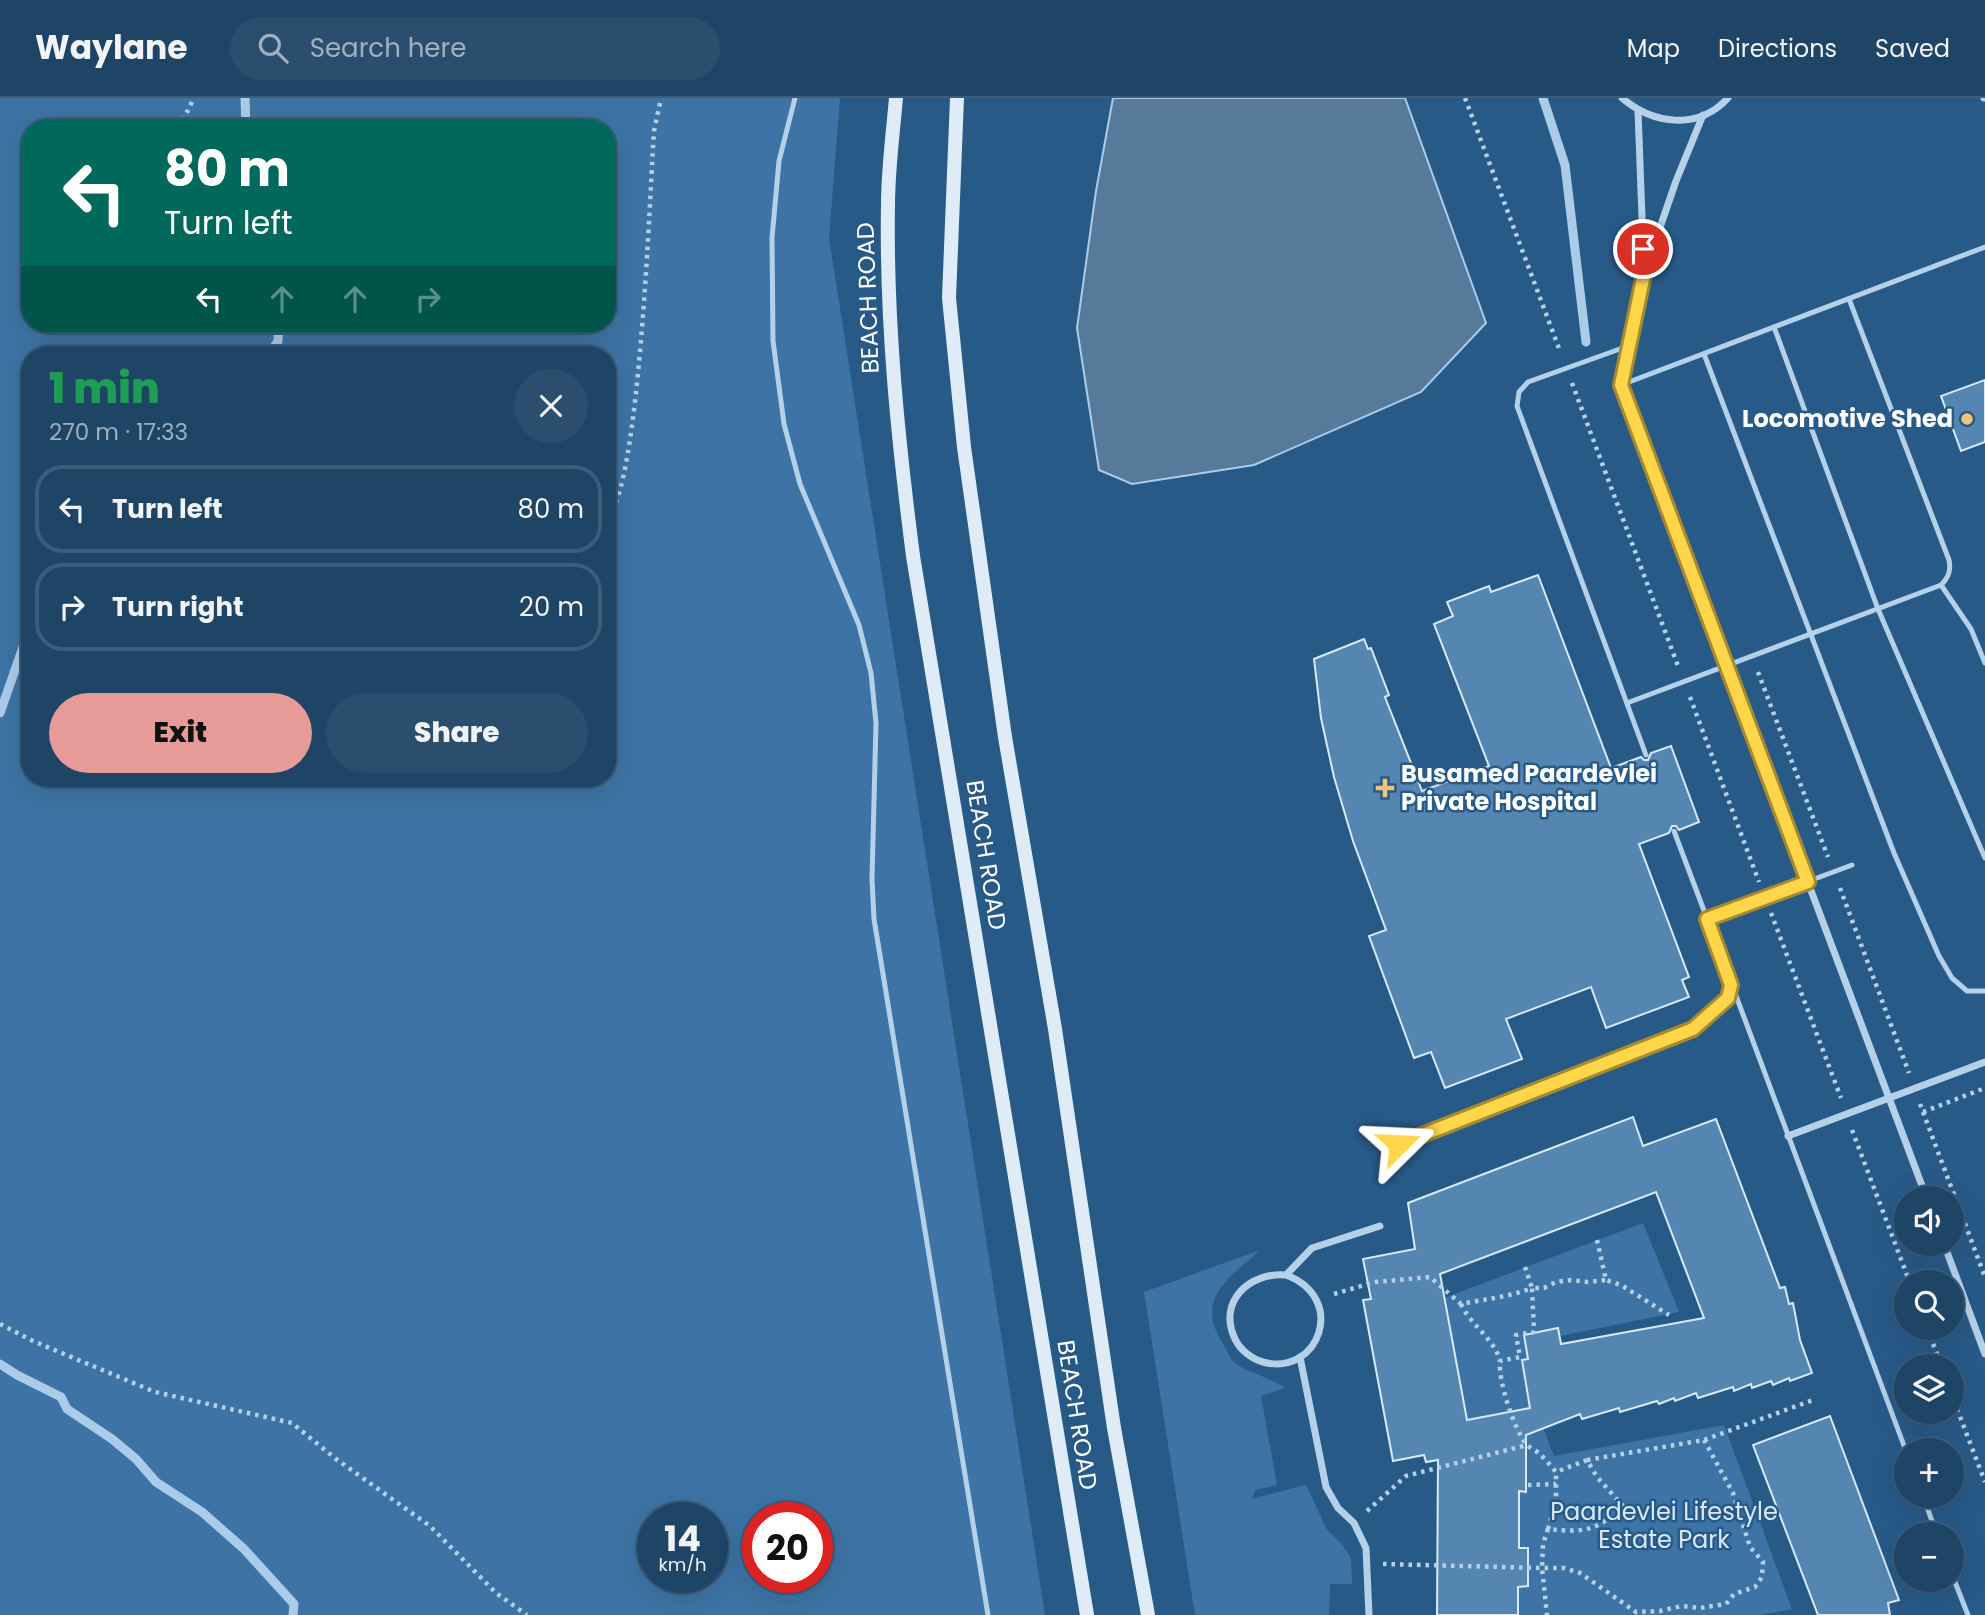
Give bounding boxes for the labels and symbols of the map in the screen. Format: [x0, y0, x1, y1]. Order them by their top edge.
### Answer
pin [1613, 219, 1673, 279]
street label: BEACH ROAD [848, 222, 887, 374]
place label: Locomotive Shed [1742, 402, 1953, 435]
marker: Locomotive Shed [1959, 411, 1975, 427]
place label: Busamed Paardevlei Private Hospital [1401, 757, 1657, 818]
street label: BEACH ROAD [958, 778, 1015, 932]
marker: Busamed Paardevlei Private Hospital [1375, 778, 1395, 798]
position arrow [1362, 1107, 1436, 1181]
street label: BEACH ROAD [1049, 1338, 1106, 1492]
park label: Paardevlei Lifestyle Estate Park [1550, 1495, 1778, 1556]
speed limit sign: 20 [742, 1502, 833, 1593]

